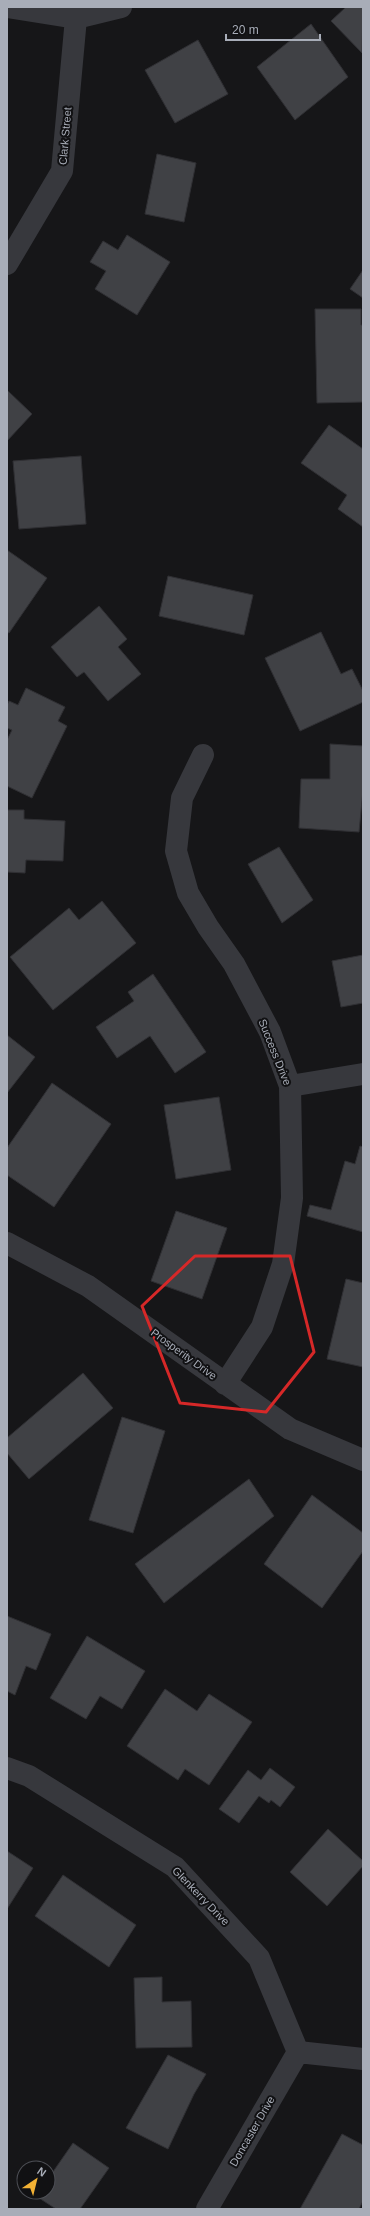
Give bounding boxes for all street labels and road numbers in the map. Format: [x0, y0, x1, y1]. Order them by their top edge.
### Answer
street label: Clark Street [56, 107, 74, 165]
street label: Success Drive [256, 1017, 294, 1087]
street label: Prosperity Drive [149, 1326, 219, 1382]
street label: Glenkerry Drive [170, 1864, 232, 1928]
street label: Doncaster Drive [227, 2094, 277, 2168]

